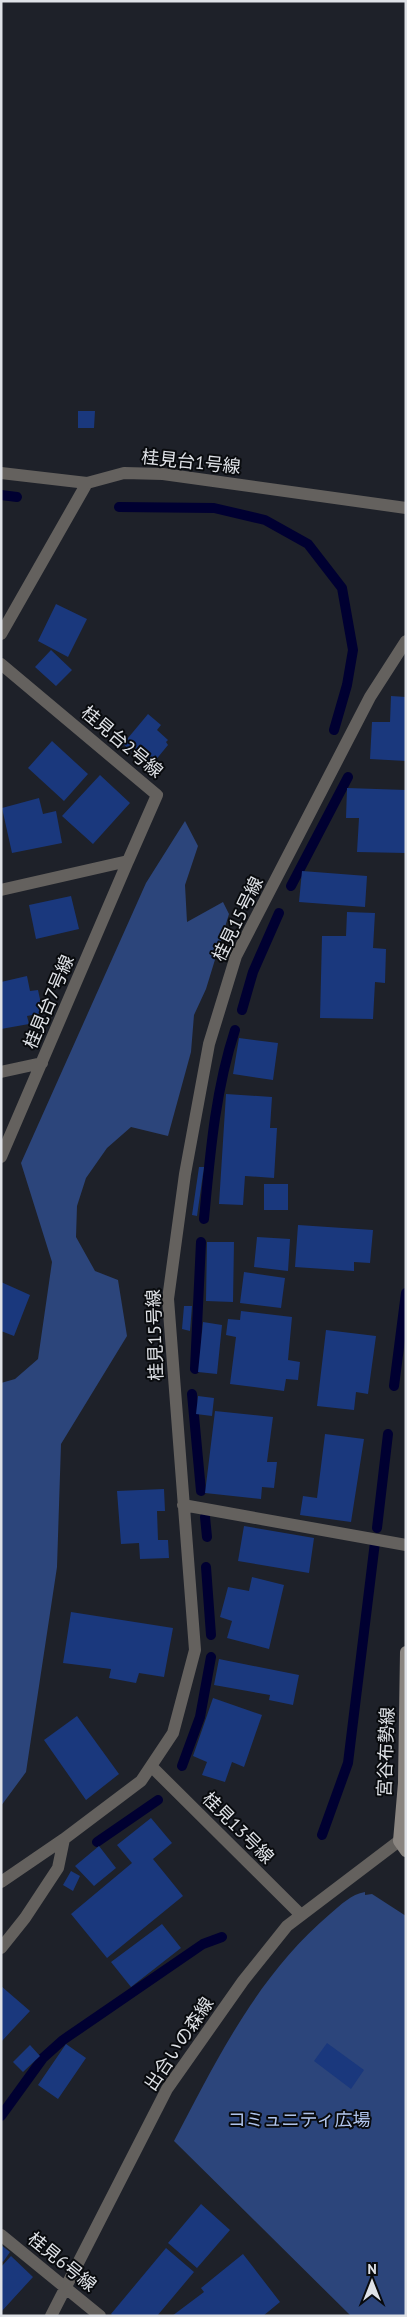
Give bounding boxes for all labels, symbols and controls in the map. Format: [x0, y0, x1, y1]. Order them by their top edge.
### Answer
street label: 桂見台1号線 [140, 445, 242, 478]
street label: 桂見台2号線 [77, 701, 168, 783]
street label: 桂見15号線 [207, 873, 268, 965]
street label: 桂見台7号線 [18, 951, 79, 1052]
street label: 桂見15号線 [141, 1289, 168, 1381]
street label: 宮谷布勢線 [372, 1707, 399, 1797]
street label: 桂見13号線 [198, 1787, 279, 1868]
street label: 出合いの森線 [139, 1993, 218, 2095]
park label: コミュニティ広場 [228, 2108, 370, 2131]
street label: 桂見6号線 [23, 2227, 101, 2296]
north arrow [347, 2257, 397, 2307]
text: N [367, 2260, 377, 2278]

